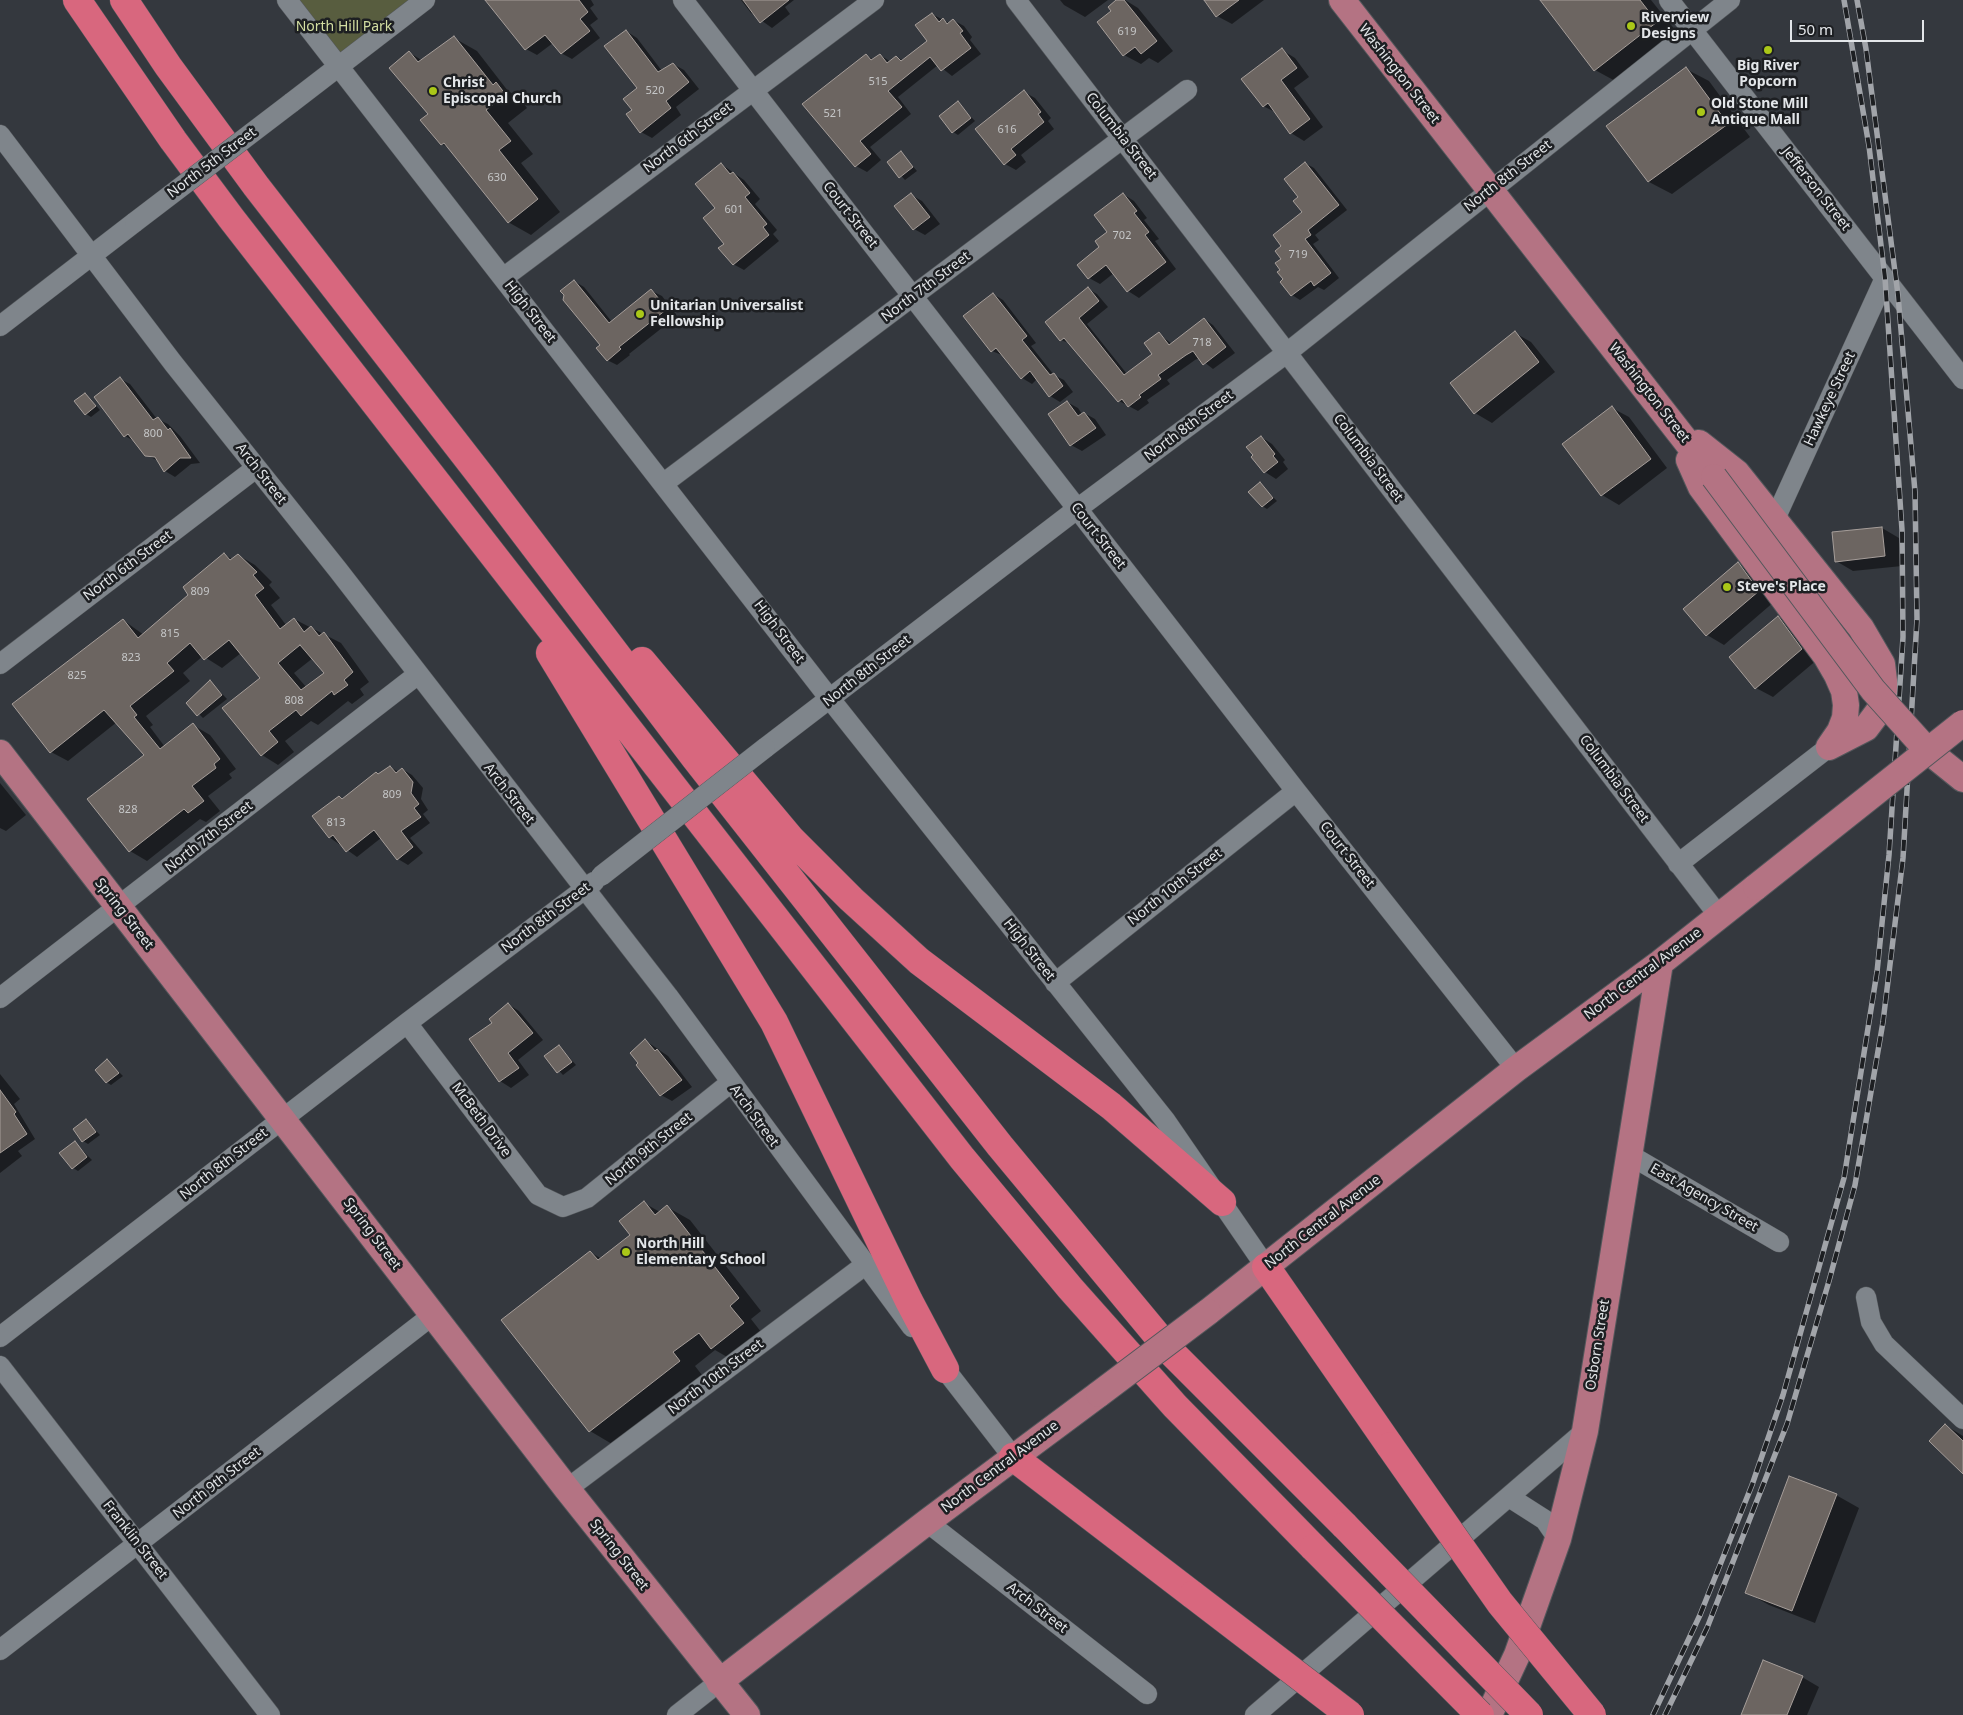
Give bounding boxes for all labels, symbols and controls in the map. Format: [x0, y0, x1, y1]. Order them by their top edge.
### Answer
place label: Riverview Designs [1641, 10, 1709, 42]
scale bar [1793, 10, 1927, 42]
park label: North Hill Park [296, 19, 392, 35]
text: 50 m [1798, 19, 1833, 39]
marker: Riverview Designs [1625, 20, 1637, 32]
street label: Washington Street [1355, 21, 1443, 127]
house number: 619 [1118, 25, 1136, 39]
marker: Big River Popcorn [1762, 44, 1774, 56]
place label: Big River Popcorn [1737, 58, 1799, 90]
place label: Christ Episcopal Church [443, 75, 561, 108]
house number: 515 [869, 75, 887, 89]
house number: 520 [646, 84, 664, 98]
marker: Christ Episcopal Church [427, 85, 439, 97]
street label: Columbia Street [1082, 89, 1160, 183]
place label: Old Stone Mill Antique Mall [1711, 96, 1808, 128]
street label: North 6th Street [640, 99, 736, 177]
marker: Old Stone Mill Antique Mall [1695, 106, 1707, 118]
house number: 521 [824, 107, 842, 121]
house number: 616 [998, 123, 1016, 137]
street label: North 5th Street [164, 124, 260, 202]
street label: North 8th Street [1461, 137, 1555, 215]
street label: Jefferson Street [1778, 144, 1854, 234]
house number: 630 [488, 171, 506, 185]
street label: Court Street [819, 178, 881, 252]
house number: 601 [725, 203, 743, 217]
house number: 702 [1113, 229, 1131, 243]
street label: North 7th Street [878, 248, 974, 326]
house number: 719 [1289, 248, 1307, 262]
street label: High Street [501, 278, 559, 346]
place label: Unitarian Universalist Fellowship [650, 298, 803, 331]
marker: Unitarian Universalist Fellowship [634, 308, 646, 320]
house number: 718 [1193, 336, 1211, 350]
street label: Washington Street [1605, 340, 1693, 446]
street label: Hawkeye Street [1801, 349, 1859, 449]
street label: North 8th Street [1141, 387, 1237, 465]
street label: Columbia Street [1330, 411, 1406, 505]
house number: 800 [144, 427, 162, 441]
street label: Arch Street [232, 440, 290, 508]
street label: Court Street [1067, 499, 1129, 573]
street label: North 6th Street [80, 527, 176, 605]
place label: Steve's Place [1737, 579, 1826, 595]
marker: Steve's Place [1721, 581, 1733, 593]
house number: 809 [191, 585, 209, 599]
street label: High Street [750, 597, 808, 667]
house number: 815 [161, 627, 179, 641]
street label: North 8th Street [820, 632, 914, 710]
house number: 823 [122, 651, 140, 665]
house number: 825 [68, 669, 86, 683]
house number: 808 [285, 694, 303, 708]
street label: Columbia Street [1576, 732, 1652, 826]
street label: Arch Street [480, 760, 538, 828]
house number: 809 [383, 788, 401, 802]
street label: North 7th Street [162, 798, 256, 876]
house number: 828 [119, 803, 137, 817]
house number: 813 [327, 816, 345, 830]
street label: Court Street [1316, 818, 1378, 892]
street label: North 10th Street [1125, 845, 1225, 929]
street label: Spring Street [91, 875, 157, 953]
street label: North 8th Street [498, 879, 594, 957]
street label: High Street [1000, 916, 1058, 984]
street label: North Central Avenue [1581, 924, 1705, 1024]
street label: McBeth Drive [448, 1080, 514, 1160]
street label: Arch Street [726, 1082, 782, 1150]
street label: North 9th Street [602, 1109, 696, 1189]
street label: North 8th Street [177, 1125, 271, 1203]
street label: East Agency Street [1647, 1160, 1761, 1236]
street label: North Central Avenue [1262, 1172, 1384, 1272]
street label: Spring Street [340, 1195, 404, 1273]
place label: North Hill Elementary School [636, 1236, 766, 1268]
marker: North Hill Elementary School [620, 1246, 632, 1258]
street label: Osborn Street [1583, 1298, 1613, 1392]
street label: North 10th Street [665, 1336, 767, 1418]
street label: North Central Avenue [938, 1417, 1062, 1517]
street label: North 9th Street [170, 1444, 264, 1522]
street label: Franklin Street [99, 1497, 171, 1583]
street label: Spring Street [586, 1516, 652, 1594]
street label: Arch Street [1003, 1579, 1071, 1637]

